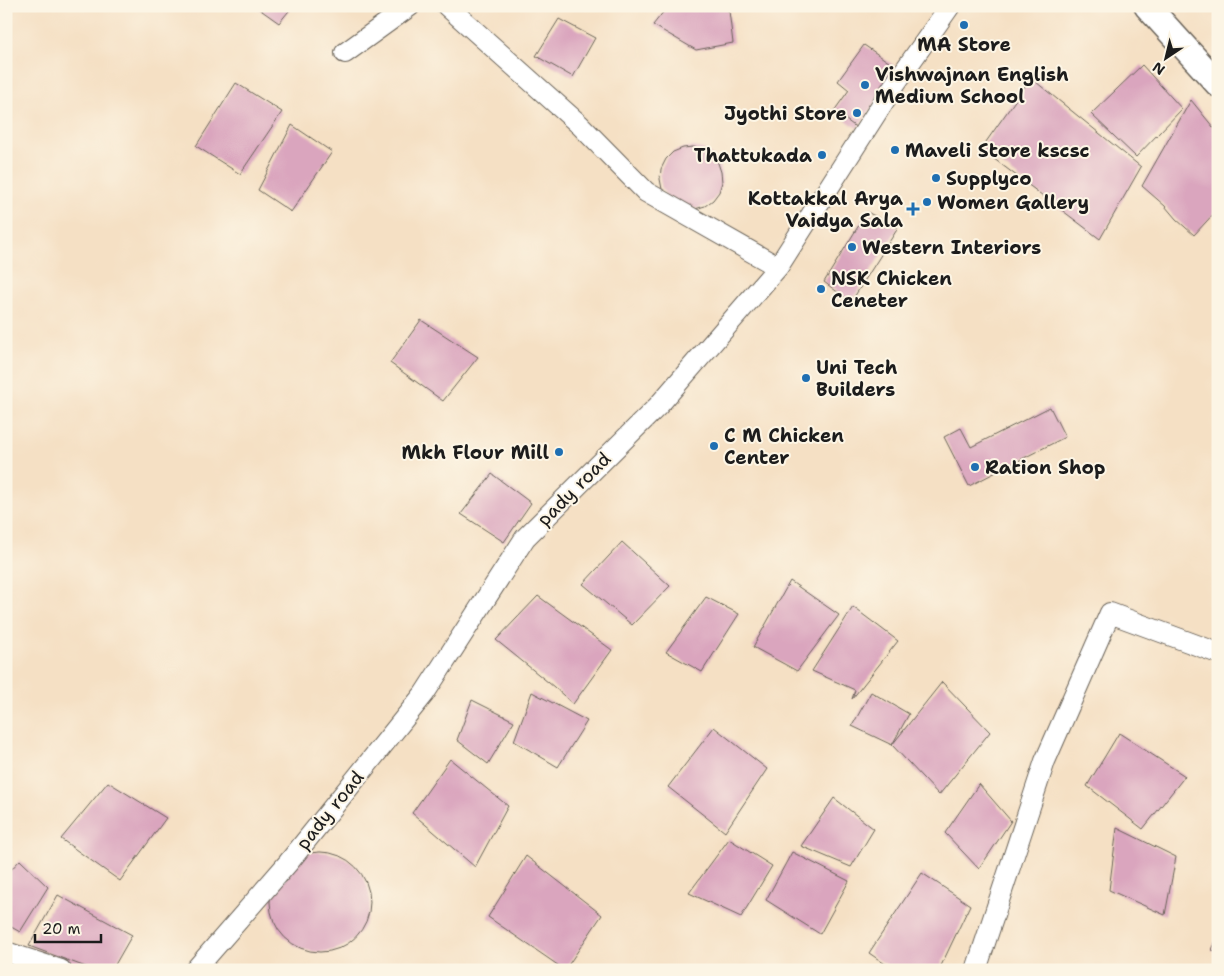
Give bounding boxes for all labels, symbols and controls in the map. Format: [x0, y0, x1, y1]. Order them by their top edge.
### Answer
marker: MA Store [958, 19, 970, 31]
place label: MA Store [917, 32, 1011, 57]
north arrow [1142, 32, 1192, 82]
text: N [1149, 58, 1168, 79]
place label: Vishwajnan English Medium School [875, 62, 1069, 109]
marker: Vishwajnan English Medium School [859, 79, 871, 91]
place label: Jyothi Store [724, 101, 847, 126]
marker: Jyothi Store [851, 107, 863, 119]
place label: Maveli Store kscsc [905, 138, 1090, 163]
place label: Thattukada [694, 143, 812, 168]
marker: Maveli Store kscsc [889, 144, 901, 156]
marker: Thattukada [816, 149, 828, 161]
place label: Supplyco [946, 166, 1032, 191]
marker: Supplyco [930, 172, 942, 184]
place label: Kottakkal Arya Vaidya Sala [748, 186, 903, 233]
place label: Women Gallery [937, 190, 1089, 215]
marker: Women Gallery [921, 196, 933, 208]
marker: Kottakkal Arya Vaidya Sala [907, 203, 919, 215]
place label: Western Interiors [862, 235, 1041, 260]
marker: Western Interiors [846, 241, 858, 253]
place label: NSK Chicken Ceneter [831, 266, 952, 313]
marker: NSK Chicken Ceneter [815, 283, 827, 295]
place label: Uni Tech Builders [816, 355, 898, 402]
marker: Uni Tech Builders [800, 372, 812, 384]
place label: C M Chicken Center [724, 423, 844, 470]
place label: Mkh Flour Mill [402, 440, 549, 465]
marker: C M Chicken Center [708, 440, 720, 452]
marker: Mkh Flour Mill [553, 446, 565, 458]
street label: pady road [532, 447, 616, 531]
place label: Ration Shop [985, 455, 1105, 480]
marker: Ration Shop [969, 461, 981, 473]
street label: pady road [290, 765, 370, 855]
scale bar [35, 911, 101, 943]
text: 20 m [42, 919, 81, 939]

